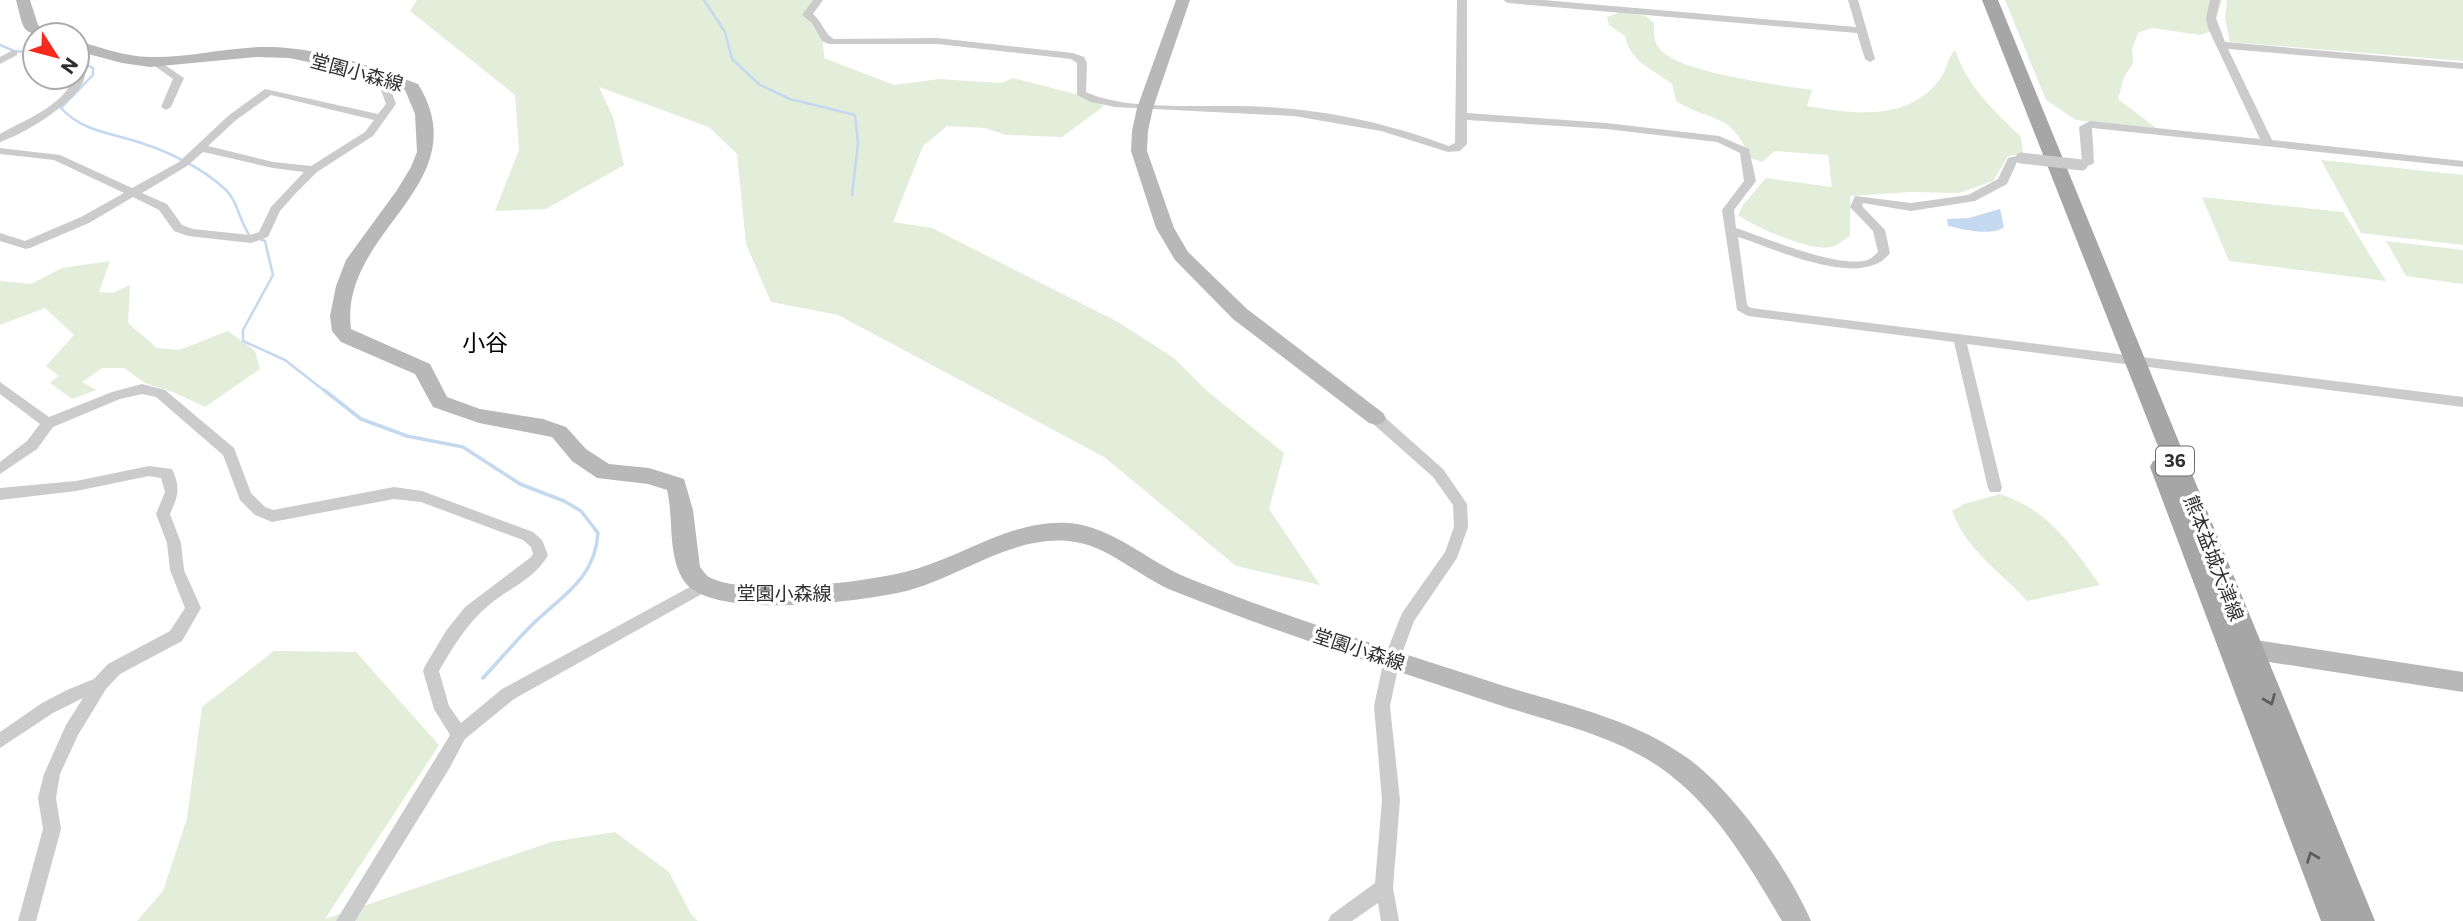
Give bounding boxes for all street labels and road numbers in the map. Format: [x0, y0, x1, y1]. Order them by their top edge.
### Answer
street label: 堂園小森線 [308, 48, 406, 95]
road number: 36 [2156, 447, 2194, 476]
street label: 熊本益城大津線 [2180, 492, 2249, 624]
street label: 堂園小森線 [736, 581, 832, 604]
street label: 堂園小森線 [1310, 623, 1408, 674]

